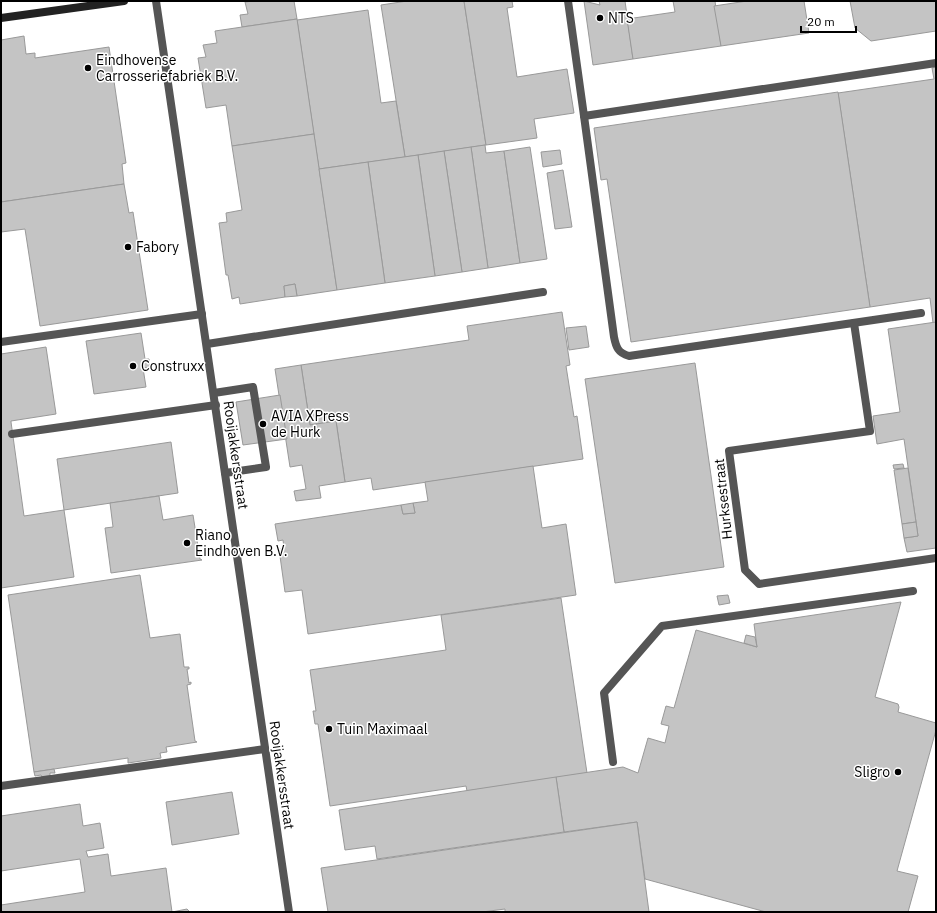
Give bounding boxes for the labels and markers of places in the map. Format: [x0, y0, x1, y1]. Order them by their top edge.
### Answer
place label: NTS [608, 9, 634, 27]
marker: NTS [595, 13, 605, 23]
place label: Eindhovense Carrosseriefabriek B.V. [96, 51, 238, 85]
marker: Eindhovense Carrosseriefabriek B.V. [83, 63, 93, 73]
place label: Fabory [136, 238, 179, 256]
marker: Fabory [123, 242, 133, 252]
place label: Construxx [141, 357, 204, 375]
marker: Construxx [128, 361, 138, 371]
place label: AVIA XPress de Hurk [271, 407, 349, 441]
marker: AVIA XPress de Hurk [258, 419, 268, 429]
place label: Riano Eindhoven B.V. [195, 526, 288, 560]
marker: Riano Eindhoven B.V. [182, 538, 192, 548]
place label: Tuin Maximaal [337, 720, 428, 738]
marker: Tuin Maximaal [324, 724, 334, 734]
place label: Sligro [854, 763, 890, 781]
marker: Sligro [893, 767, 903, 777]

